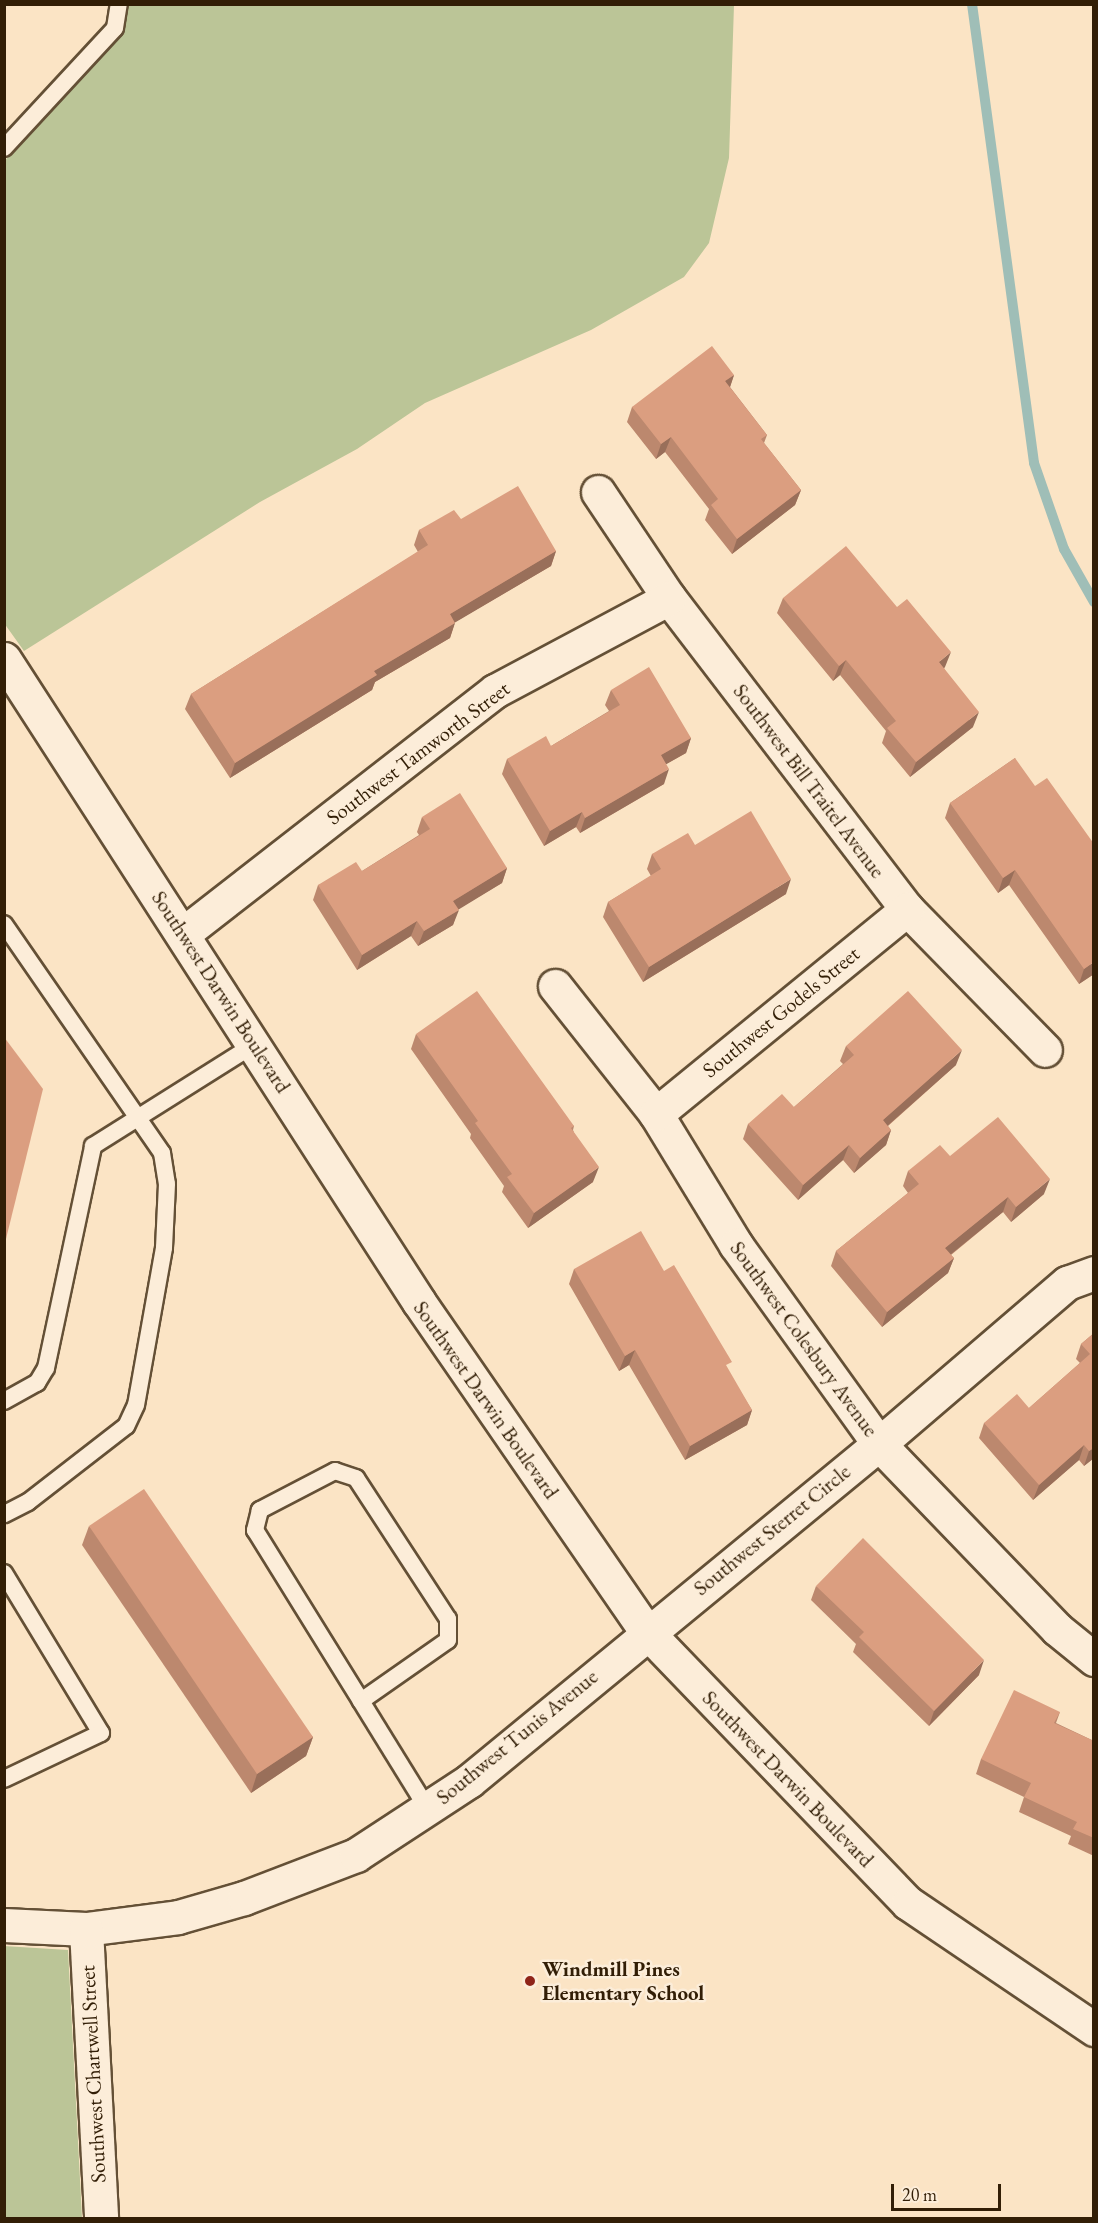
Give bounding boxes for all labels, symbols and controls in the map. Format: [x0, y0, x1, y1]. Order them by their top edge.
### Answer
street label: Southwest Tamworth Street [321, 676, 515, 830]
street label: Southwest Bill Traitel Avenue [728, 679, 890, 883]
street label: Southwest Darwin Boulevard [146, 886, 296, 1098]
street label: Southwest Godels Street [698, 941, 864, 1083]
street label: Southwest Colesbury Avenue [725, 1236, 883, 1442]
street label: Southwest Darwin Boulevard [408, 1296, 564, 1504]
street label: Southwest Sterret Circle [689, 1459, 855, 1601]
street label: Southwest Tunis Avenue [431, 1664, 603, 1810]
street label: Southwest Darwin Boulevard [697, 1685, 879, 1873]
place label: Windmill Pines Elementary School [542, 1956, 704, 2006]
street label: Southwest Chartwell Street [75, 1965, 111, 2183]
marker: Windmill Pines Elementary School [523, 1974, 537, 1988]
scale bar [894, 2172, 1004, 2210]
text: 20 m [902, 2183, 937, 2206]

